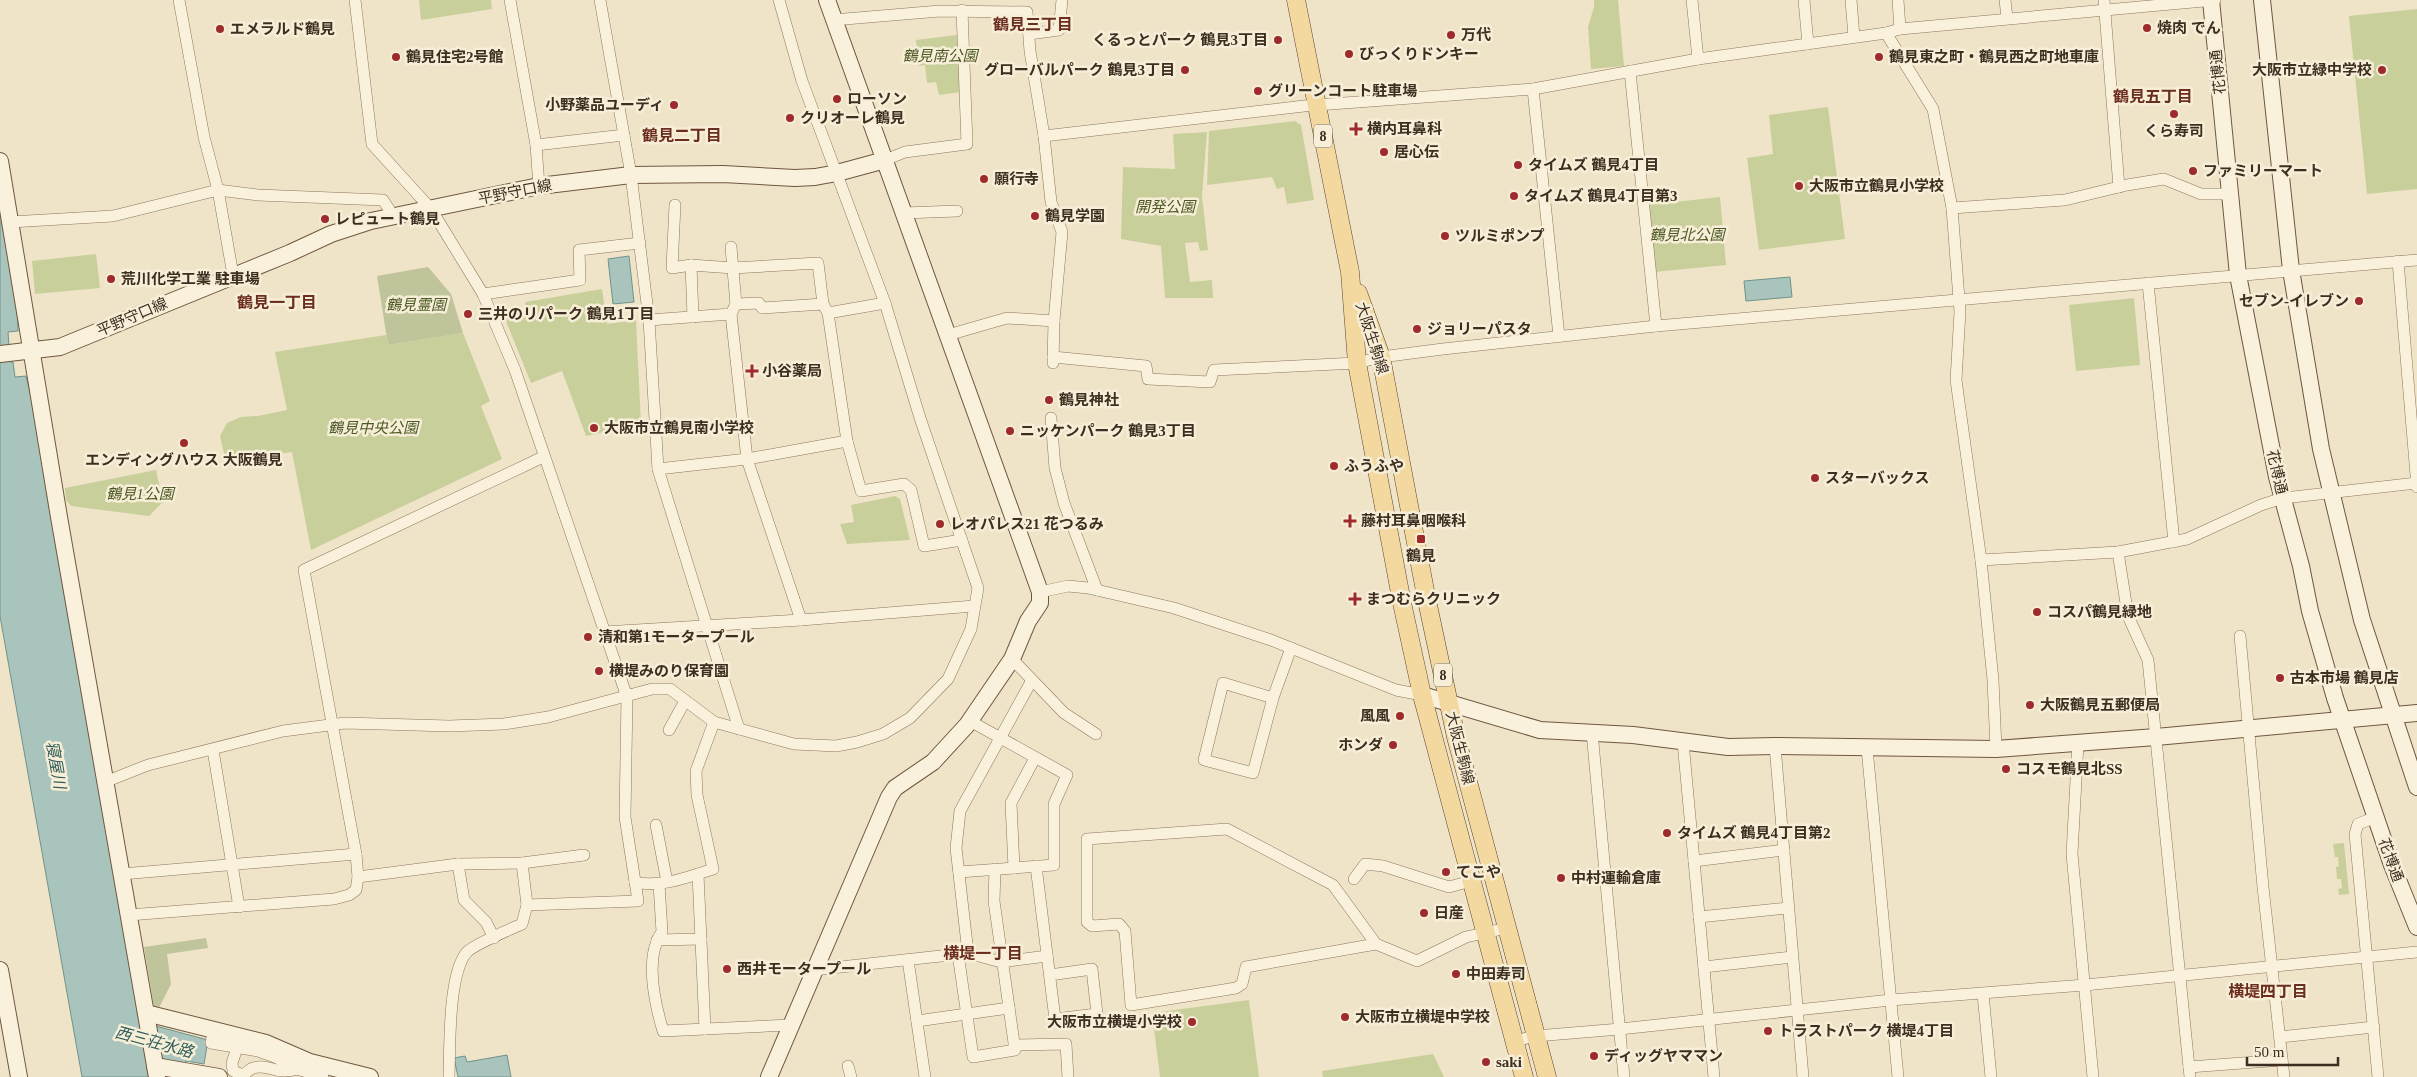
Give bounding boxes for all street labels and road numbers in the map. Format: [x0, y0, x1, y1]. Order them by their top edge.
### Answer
street label: 花博通 [2207, 49, 2228, 95]
road number: 8 [1314, 124, 1332, 148]
street label: 平野守口線 [477, 177, 553, 207]
street label: 平野守口線 [94, 295, 170, 339]
street label: 大阪生駒線 [1353, 300, 1391, 376]
street label: 花博通 [2264, 448, 2291, 496]
road number: 8 [1434, 664, 1452, 686]
street label: 大阪生駒線 [1443, 710, 1477, 786]
street label: 花博通 [2376, 836, 2407, 884]

